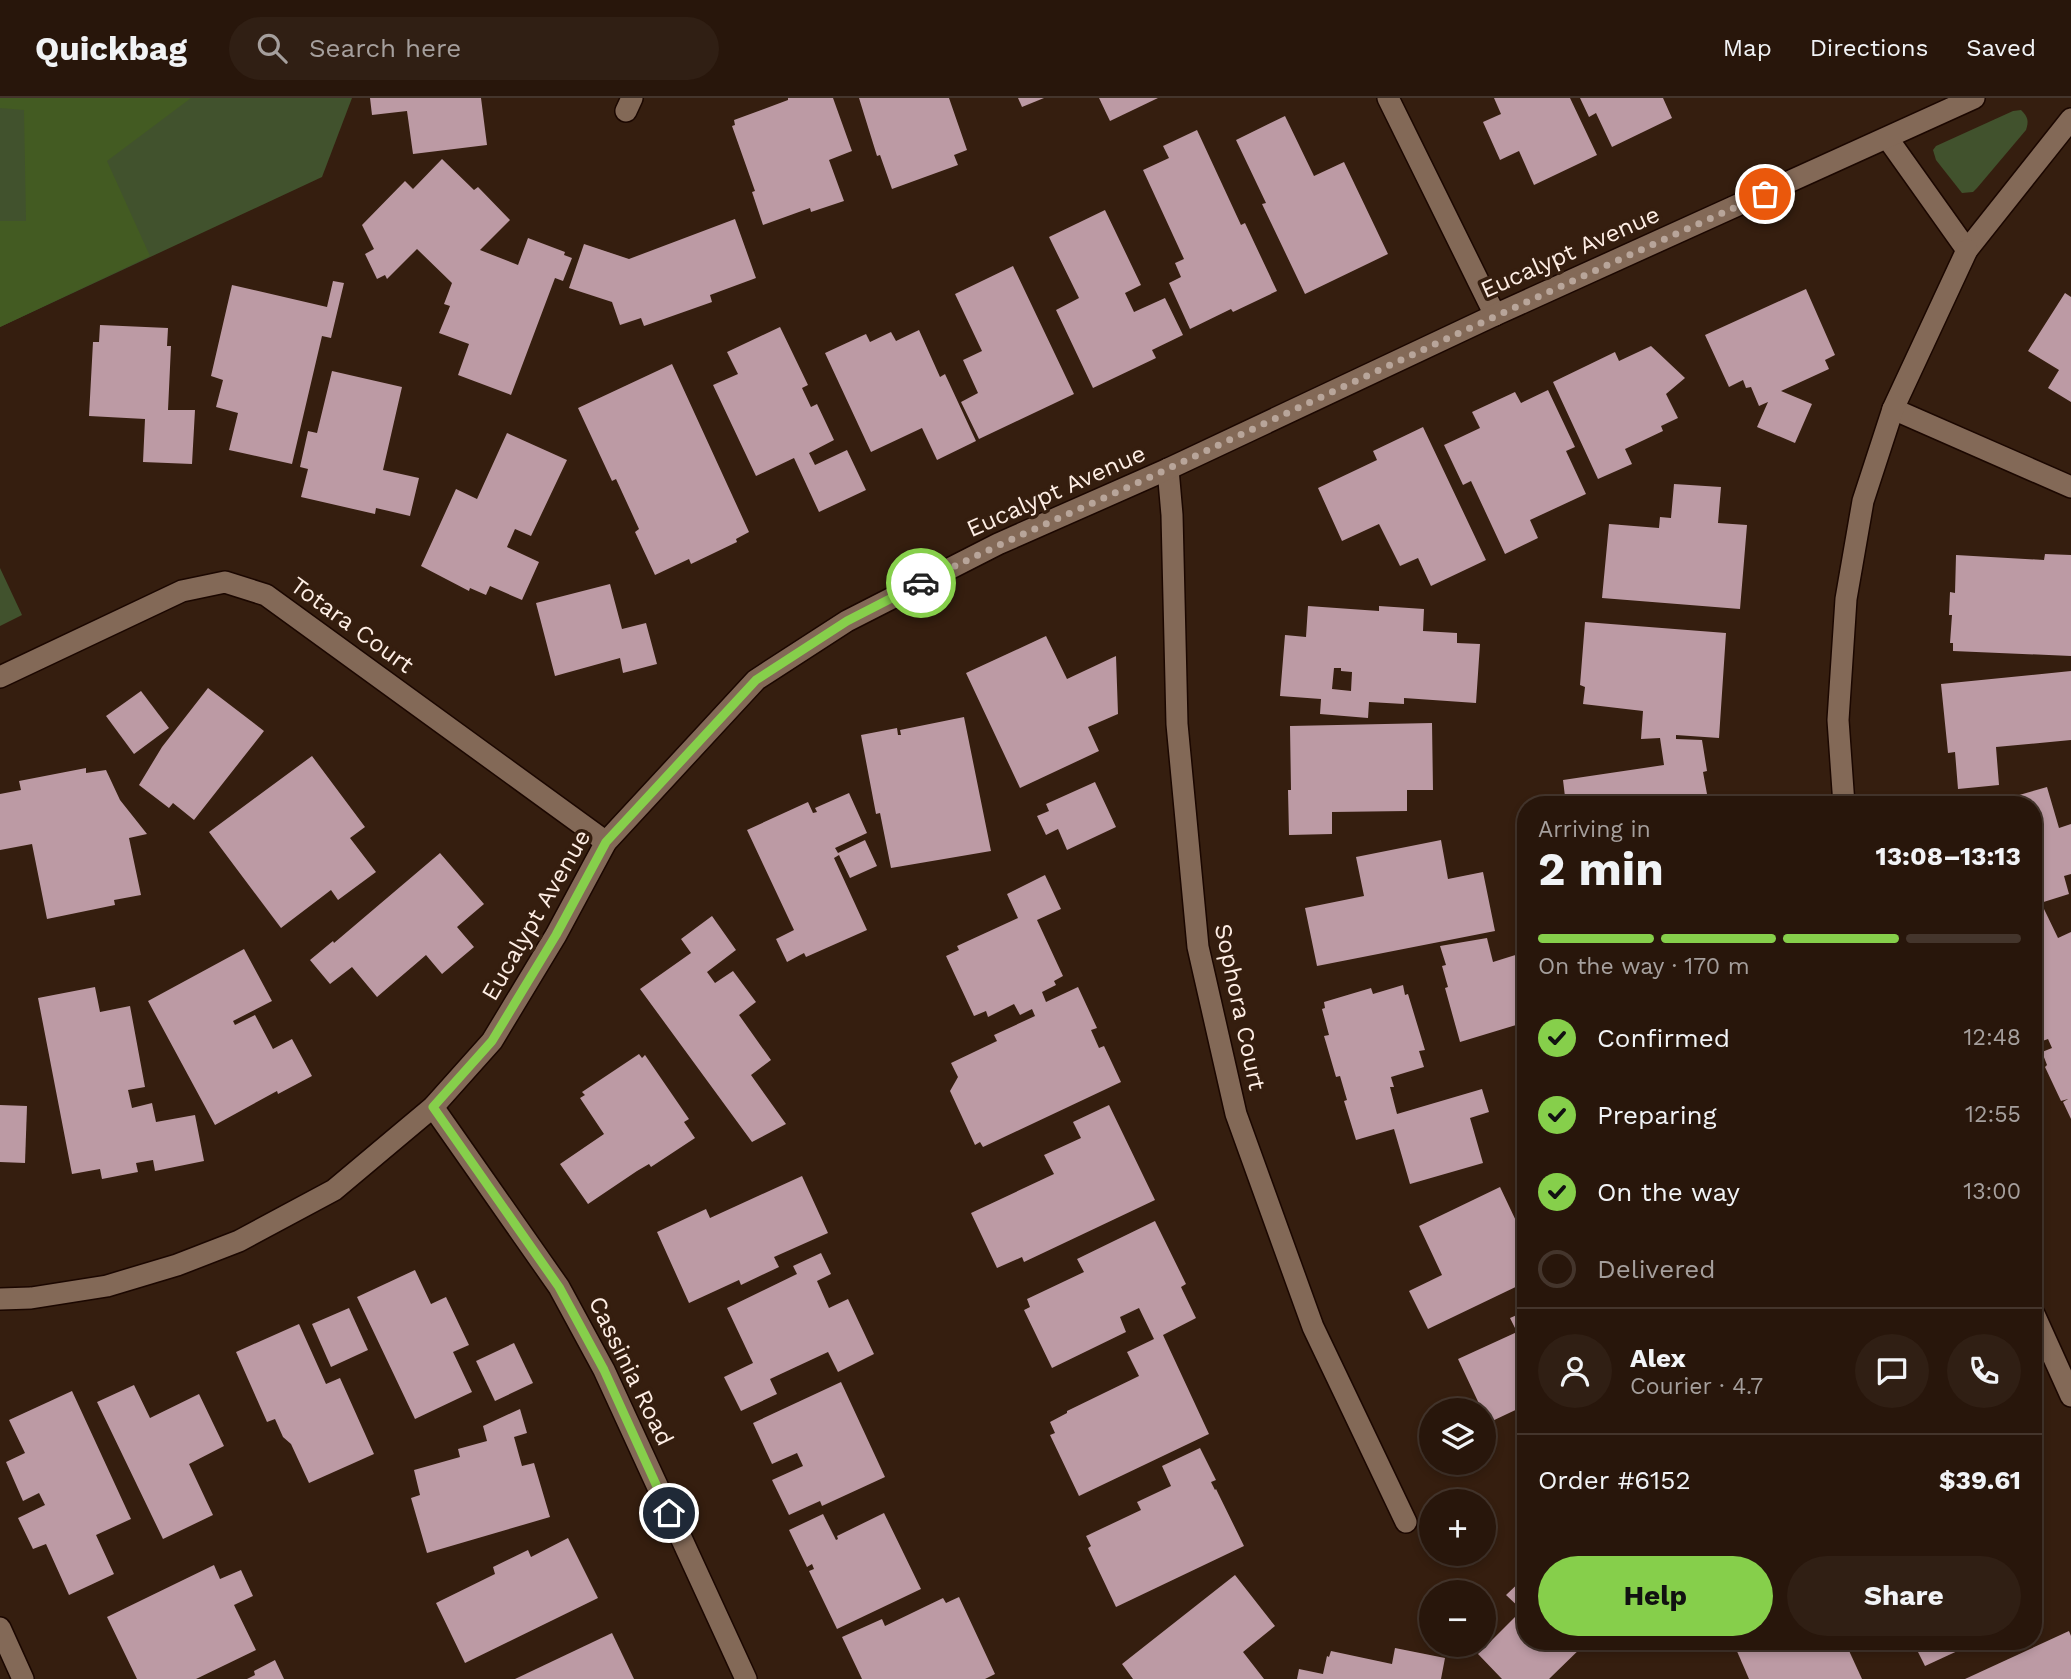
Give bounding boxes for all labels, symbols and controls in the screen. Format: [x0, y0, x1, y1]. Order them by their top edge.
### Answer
search box [229, 17, 719, 80]
text: Quickbag [35, 29, 187, 68]
icon: search [253, 29, 291, 67]
text: Search here [309, 33, 461, 63]
text: Map [1723, 34, 1772, 62]
text: Directions [1810, 34, 1928, 62]
text: Saved [1966, 34, 2036, 62]
pin [1735, 164, 1795, 224]
icon: bag [1746, 175, 1784, 213]
street label: Eucalypt Avenue [1476, 200, 1664, 304]
street label: Eucalypt Avenue [962, 439, 1150, 543]
courier [886, 548, 956, 618]
icon: car [902, 564, 940, 602]
street label: Totara Court [285, 571, 419, 679]
text: Arriving in [1538, 816, 1651, 843]
street label: Eucalypt Avenue [476, 824, 596, 1006]
text: 13:08–13:13 [1875, 841, 2021, 871]
text: 2 min [1538, 842, 1664, 896]
street label: Sophora Court [1209, 921, 1271, 1093]
text: On the way · 170 m [1538, 953, 1750, 980]
icon: check [1538, 1019, 1576, 1057]
text: Confirmed [1597, 1023, 1730, 1053]
text: 12:48 [1964, 1024, 2021, 1051]
icon: check [1538, 1096, 1576, 1134]
text: Preparing [1597, 1100, 1717, 1130]
text: 12:55 [1965, 1101, 2021, 1128]
icon: check [1538, 1173, 1576, 1211]
text: On the way [1597, 1177, 1740, 1207]
text: 13:00 [1963, 1178, 2021, 1205]
text: Delivered [1597, 1254, 1716, 1284]
street label: Cassinia Road [583, 1292, 679, 1450]
button: person [1538, 1334, 1612, 1408]
button: chat [1855, 1334, 1929, 1408]
button: phone [1947, 1334, 2021, 1408]
text: Alex [1630, 1343, 1686, 1373]
text: Courier · 4.7 [1630, 1373, 1763, 1400]
map controls [1419, 1398, 1496, 1657]
button: layers [1419, 1398, 1496, 1475]
text: Order #6152 [1538, 1465, 1691, 1495]
text: $39.61 [1939, 1465, 2021, 1495]
pin [639, 1483, 699, 1543]
button: + [1419, 1489, 1496, 1566]
icon: home [650, 1494, 688, 1532]
button: Help [1538, 1556, 1773, 1636]
button: Share [1787, 1556, 2021, 1636]
button: − [1419, 1580, 1496, 1657]

